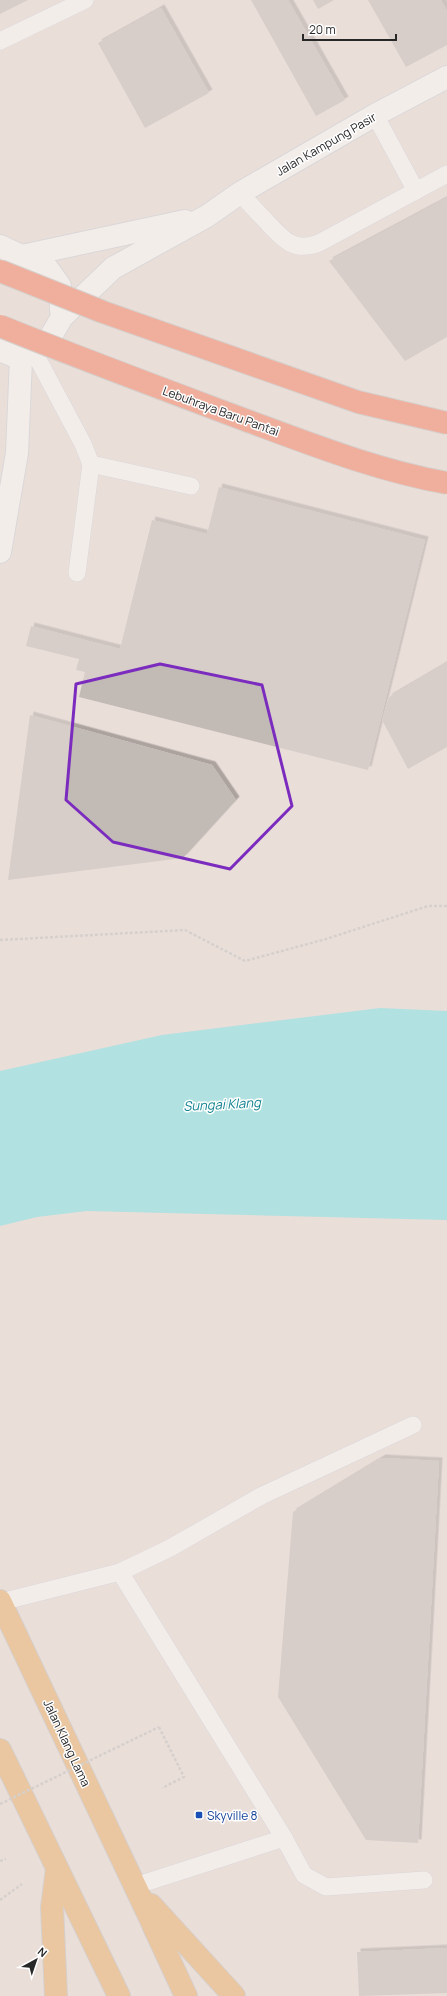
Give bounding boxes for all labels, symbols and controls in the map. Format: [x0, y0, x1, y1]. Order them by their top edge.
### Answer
scale bar [303, 16, 396, 42]
text: 20 m [309, 21, 336, 38]
street label: Jalan Kampung Pasir [273, 108, 380, 180]
street label: Lebuhraya Baru Pantai [160, 382, 282, 440]
water label: Sungai Klang [183, 1093, 262, 1115]
street label: Jalan Klang Lama [39, 1697, 95, 1789]
place label: Skyville 8 [207, 1807, 258, 1824]
marker: Skyville 8 [194, 1810, 204, 1820]
north arrow [16, 1940, 56, 1980]
text: N [35, 1944, 51, 1960]

